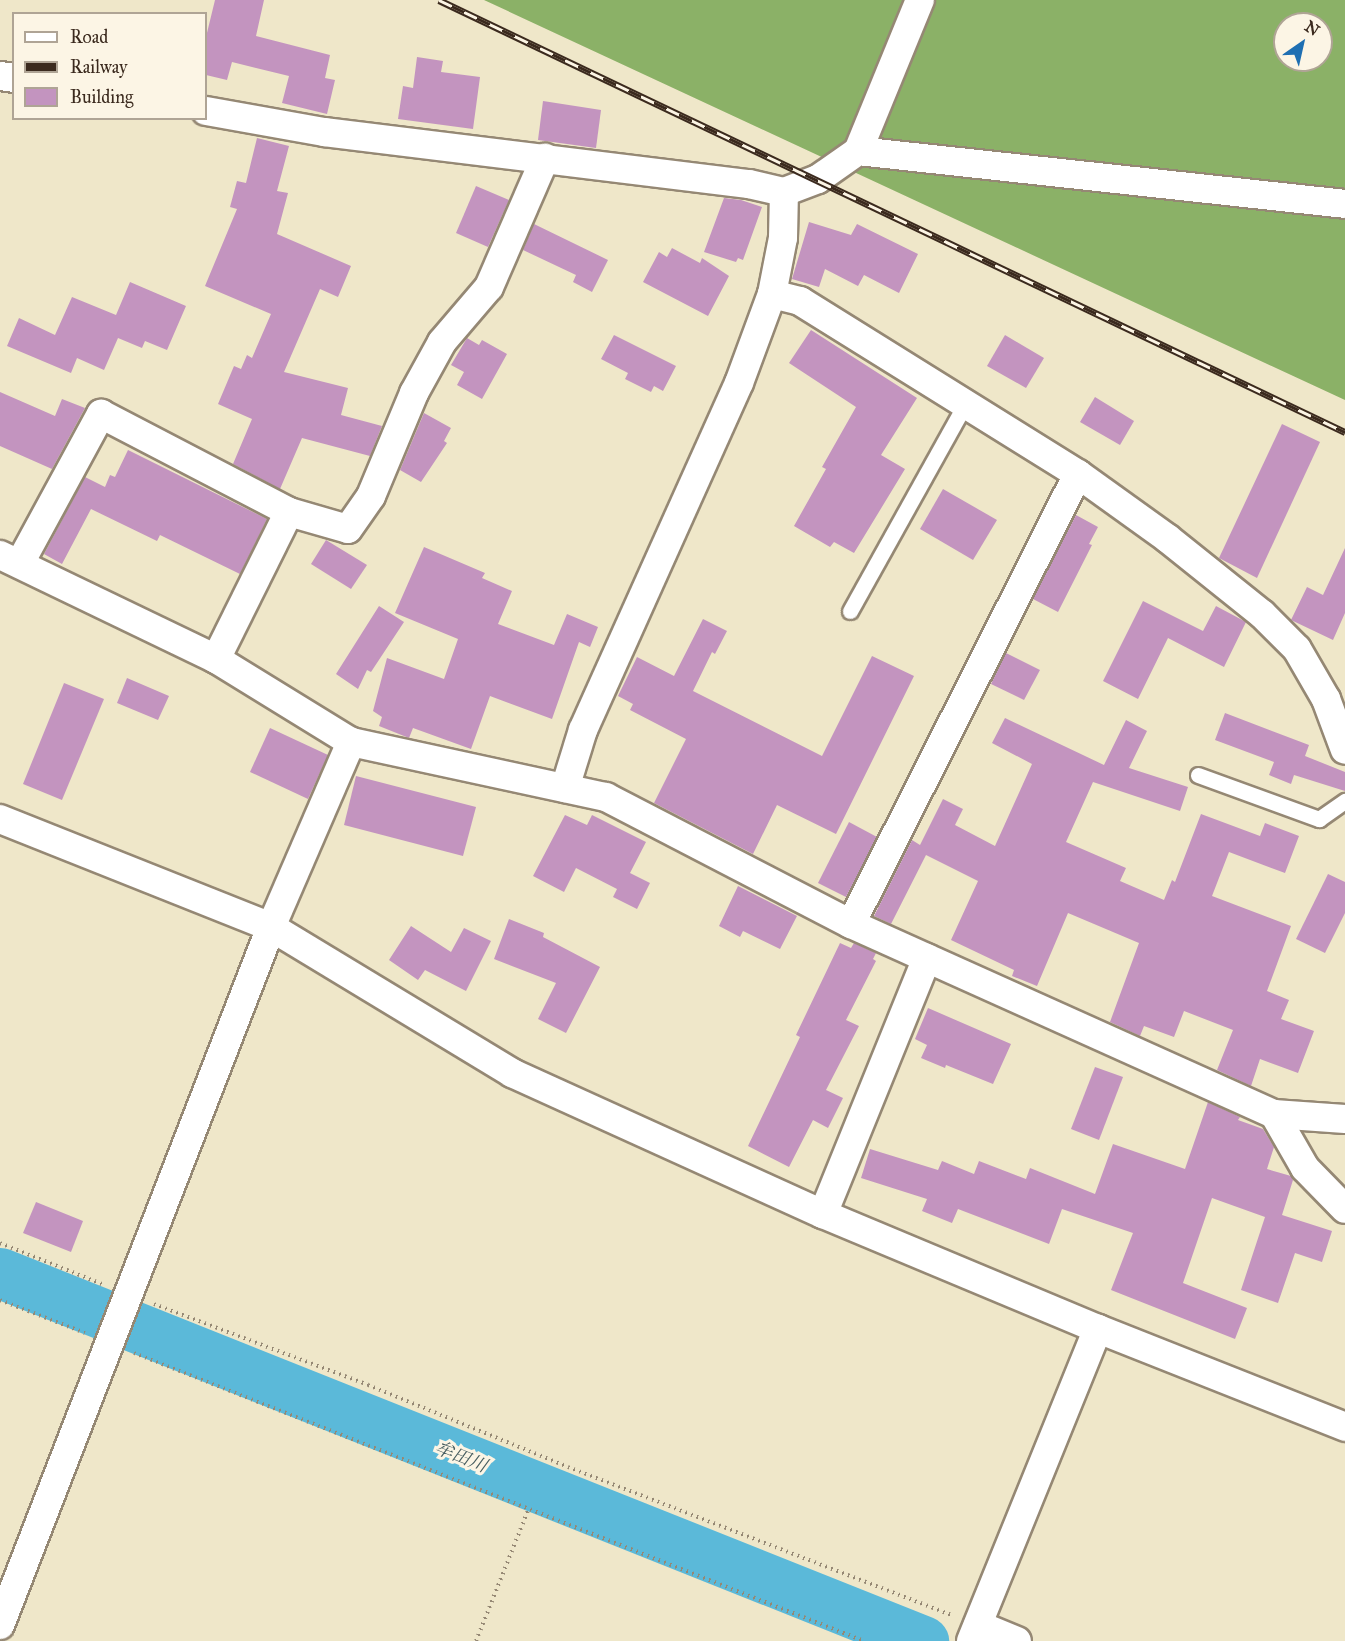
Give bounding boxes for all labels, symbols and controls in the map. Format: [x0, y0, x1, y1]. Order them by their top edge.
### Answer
legend [12, 12, 207, 120]
north arrow [1273, 12, 1333, 72]
text: N [1301, 17, 1323, 40]
text: Road [70, 26, 108, 48]
text: Railway [70, 56, 127, 78]
text: Building [70, 86, 133, 108]
water label: 牟田川 [432, 1437, 490, 1477]

